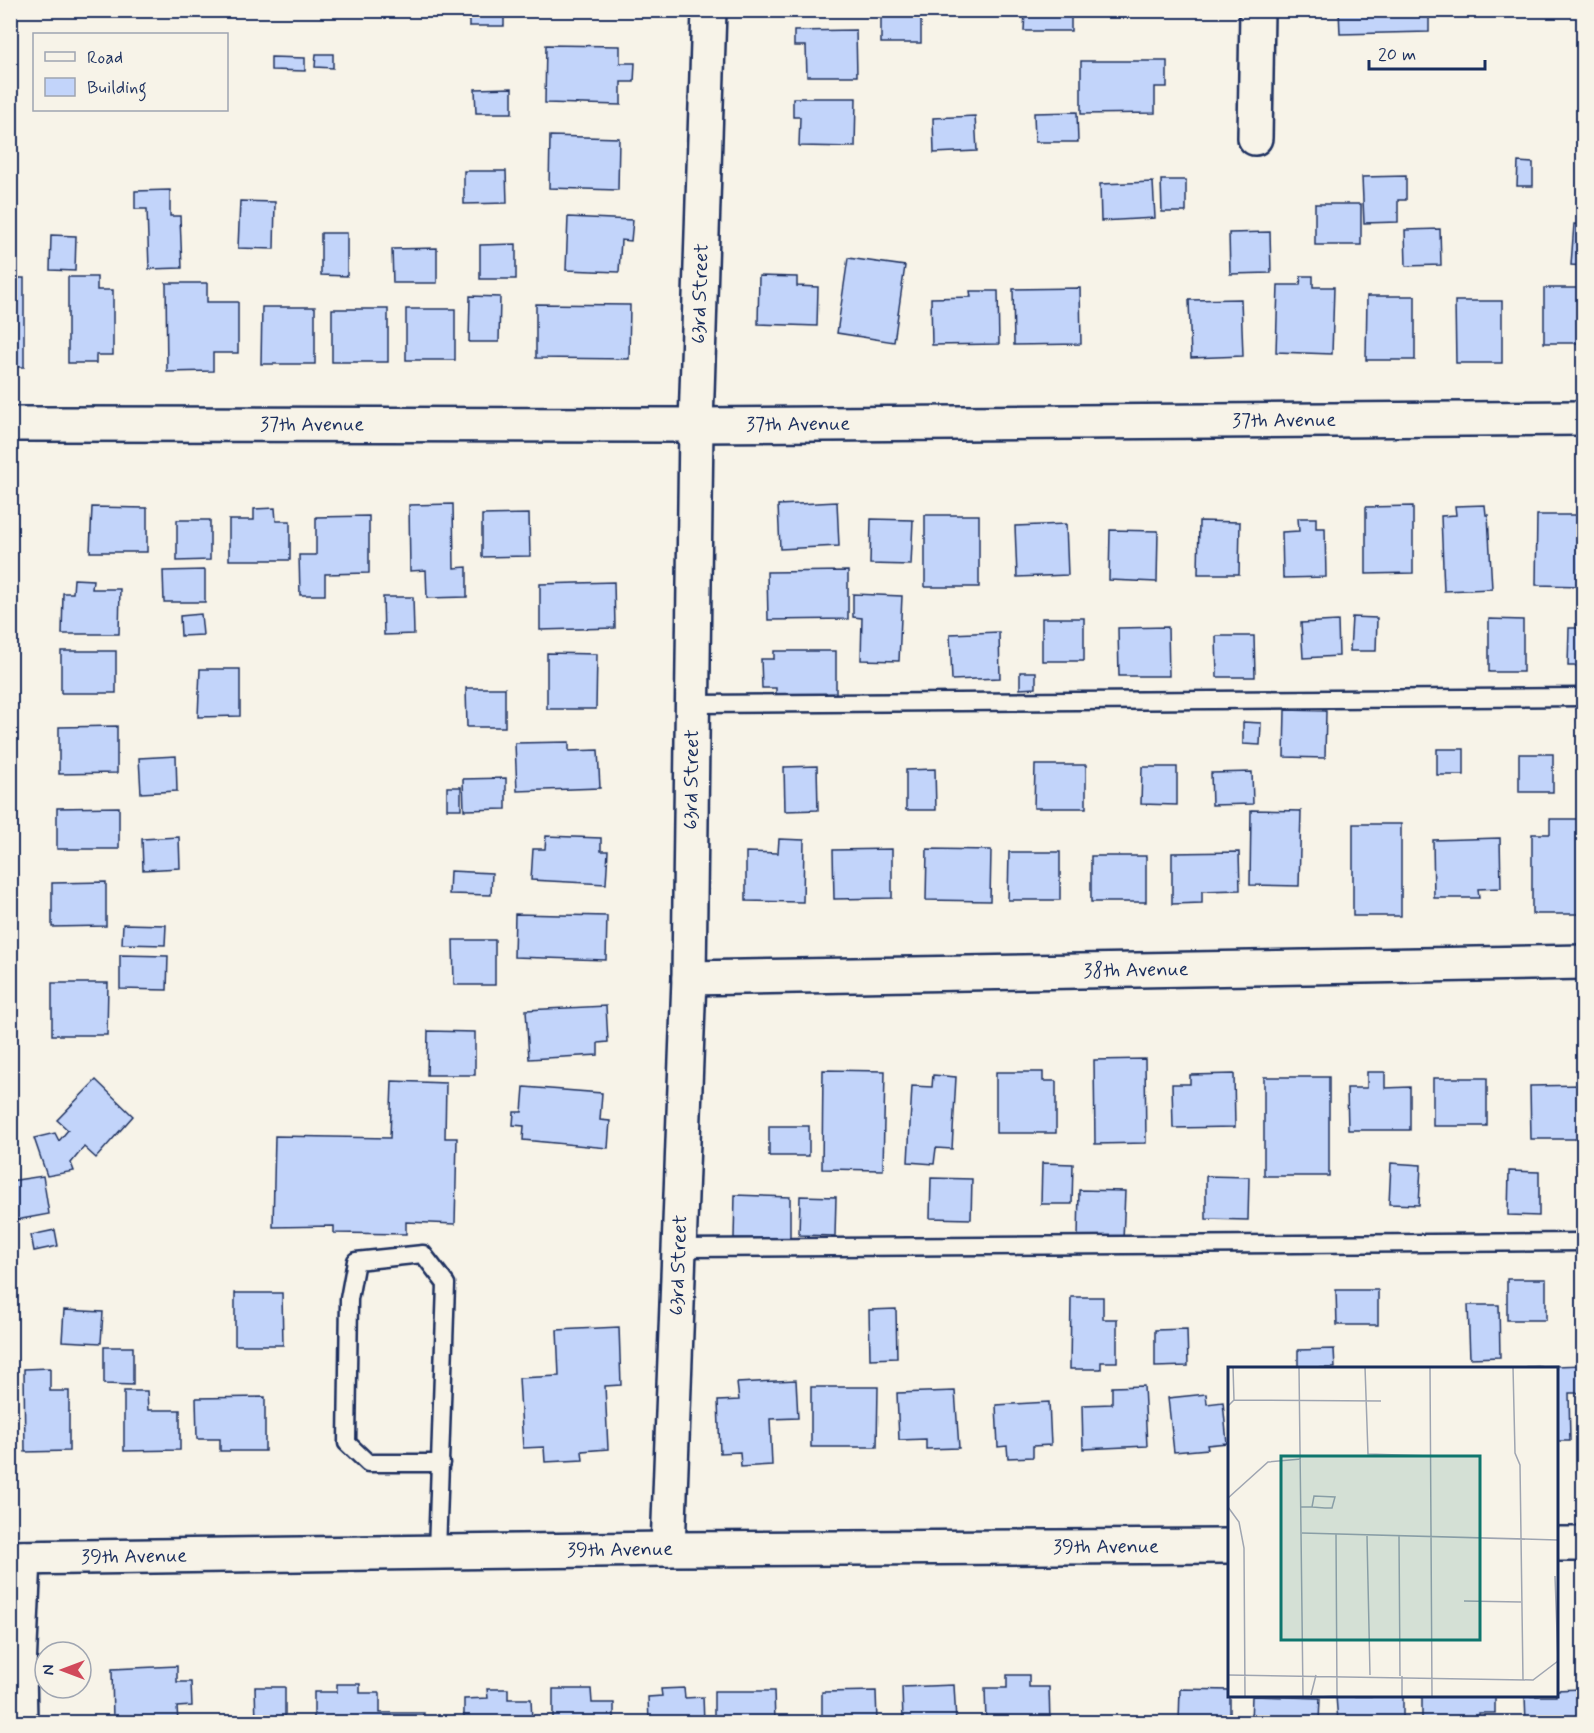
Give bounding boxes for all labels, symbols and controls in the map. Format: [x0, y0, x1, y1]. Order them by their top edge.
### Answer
legend [33, 33, 228, 111]
scale bar [1369, 33, 1484, 71]
text: 20 m [1378, 43, 1416, 67]
text: Road [87, 46, 123, 70]
text: Building [87, 76, 147, 102]
street label: 63rd Street [685, 243, 715, 344]
street label: 37th Avenue [1232, 406, 1336, 434]
street label: 37th Avenue [746, 410, 850, 438]
street label: 37th Avenue [260, 411, 364, 438]
street label: 63rd Street [677, 729, 706, 830]
street label: 38th Avenue [1083, 956, 1189, 984]
street label: 63rd Street [663, 1214, 694, 1316]
inset map [1228, 1367, 1558, 1697]
street label: 39th Avenue [1053, 1533, 1159, 1560]
street label: 39th Avenue [567, 1535, 673, 1564]
street label: 39th Avenue [81, 1542, 187, 1571]
north arrow [33, 1640, 93, 1700]
text: N [39, 1665, 60, 1675]

